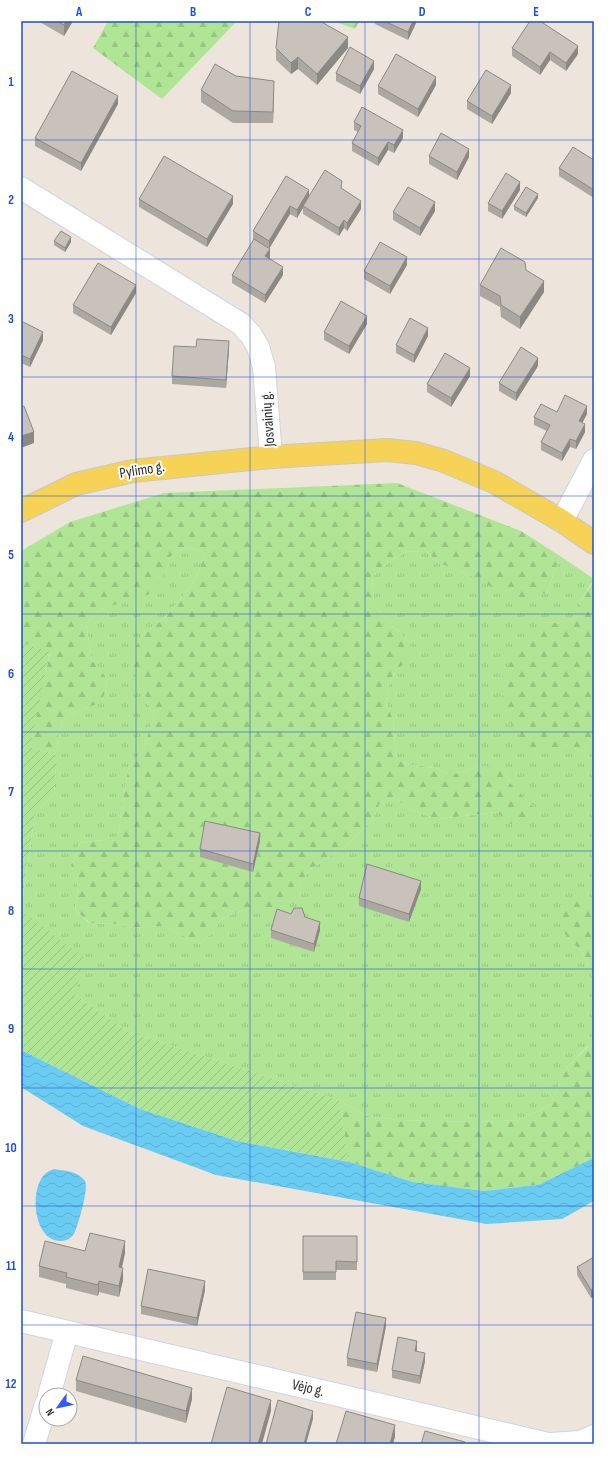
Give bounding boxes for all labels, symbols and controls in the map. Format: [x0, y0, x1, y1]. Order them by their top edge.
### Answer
text: A [75, 4, 83, 20]
text: B [190, 4, 196, 20]
text: C [305, 4, 312, 20]
text: D [419, 4, 426, 20]
text: E [533, 4, 539, 20]
text: 1 [8, 74, 14, 90]
text: 2 [8, 192, 14, 208]
text: 3 [8, 311, 14, 327]
street label: Josvainių g. [257, 391, 279, 448]
text: 4 [8, 429, 14, 445]
street label: Pylimo g. [118, 457, 166, 483]
text: 5 [8, 547, 14, 563]
text: 6 [8, 666, 14, 682]
text: 7 [8, 784, 14, 800]
text: 8 [8, 903, 14, 919]
text: 9 [8, 1021, 14, 1037]
text: 10 [5, 1140, 17, 1156]
text: 11 [6, 1258, 16, 1274]
street label: Vėjo g. [290, 1375, 326, 1401]
text: 12 [6, 1376, 17, 1392]
north arrow [38, 1387, 78, 1427]
text: N [43, 1406, 57, 1418]

